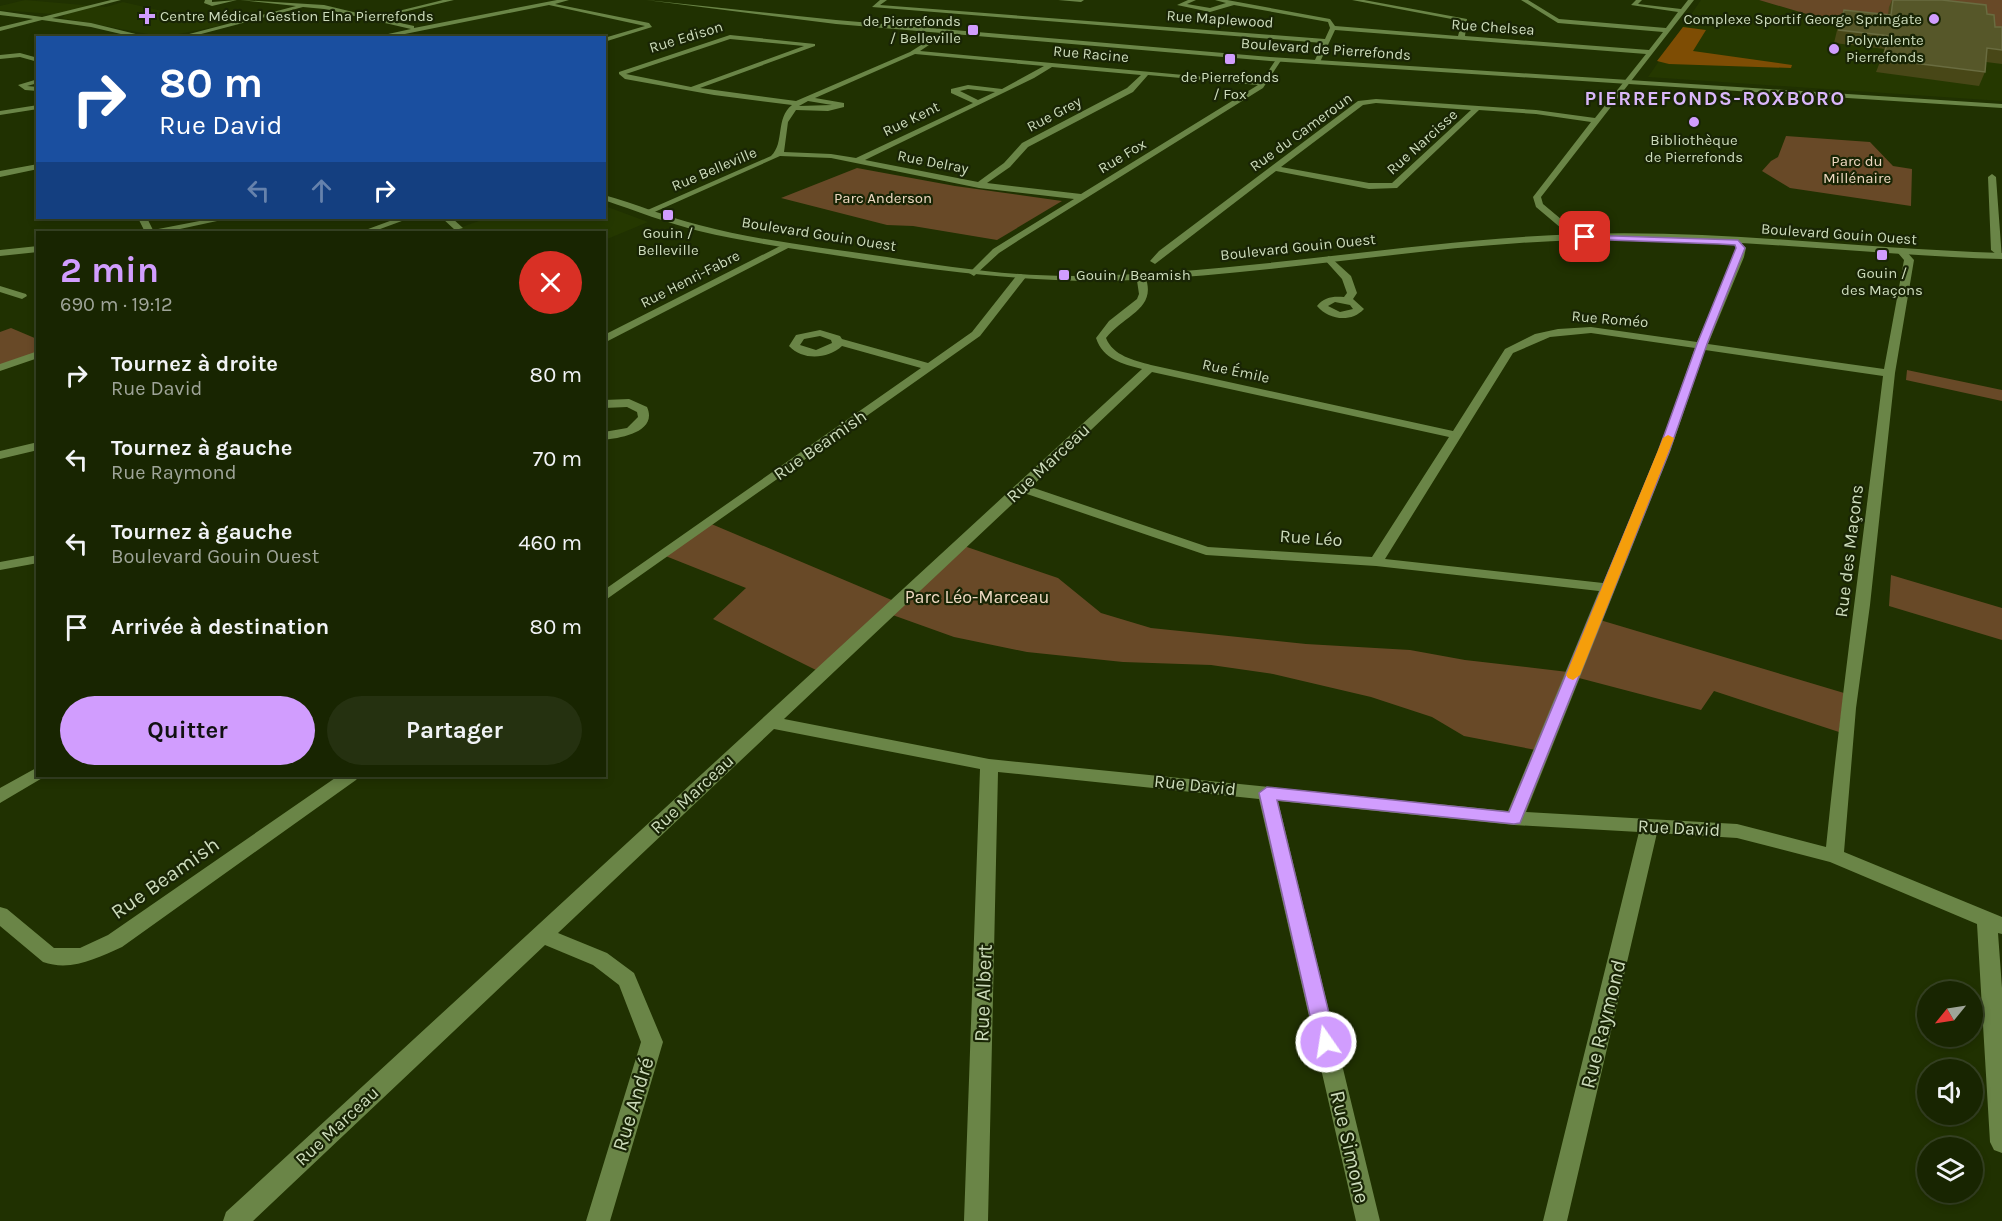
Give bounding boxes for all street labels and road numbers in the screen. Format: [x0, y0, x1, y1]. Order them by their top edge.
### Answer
street label: Rue Maplewood [1166, 6, 1274, 32]
street label: Rue Chelsea [1451, 15, 1535, 39]
street label: Rue Edison [647, 17, 725, 57]
street label: Boulevard de Pierrefonds [1240, 34, 1412, 64]
street label: Rue Racine [1052, 42, 1130, 66]
street label: Rue du Cameroun [1246, 89, 1356, 175]
street label: Rue Grey [1024, 92, 1084, 136]
street label: Rue Kent [880, 97, 943, 140]
street label: Rue Narcisse [1383, 105, 1461, 179]
street label: Rue Fox [1095, 135, 1150, 177]
street label: Rue Belleville [669, 143, 759, 195]
street label: Rue Delray [896, 146, 970, 178]
street label: Boulevard Gouin Ouest [740, 213, 898, 255]
street label: Boulevard Gouin Ouest [1760, 220, 1918, 248]
street label: Boulevard Gouin Ouest [1219, 230, 1377, 264]
street label: Rue Henri-Fabre [637, 246, 743, 312]
street label: Rue Roméo [1571, 307, 1649, 331]
street label: Rue Émile [1201, 355, 1271, 387]
street label: Rue Beamish [769, 405, 871, 485]
street label: Rue Marceau [1002, 419, 1094, 507]
street label: Rue des Maçons [1830, 483, 1868, 619]
street label: Rue Léo [1279, 525, 1343, 551]
street label: Rue Marceau [646, 750, 738, 838]
street label: Rue David [1153, 770, 1237, 800]
street label: Rue David [1637, 815, 1721, 841]
street label: Rue Beamish [106, 832, 224, 924]
street label: Rue Albert [969, 944, 997, 1042]
street label: Rue Raymond [1575, 957, 1631, 1091]
street label: Rue André [607, 1054, 659, 1154]
street label: Rue Marceau [291, 1082, 383, 1170]
street label: Rue Simone [1325, 1088, 1375, 1206]

